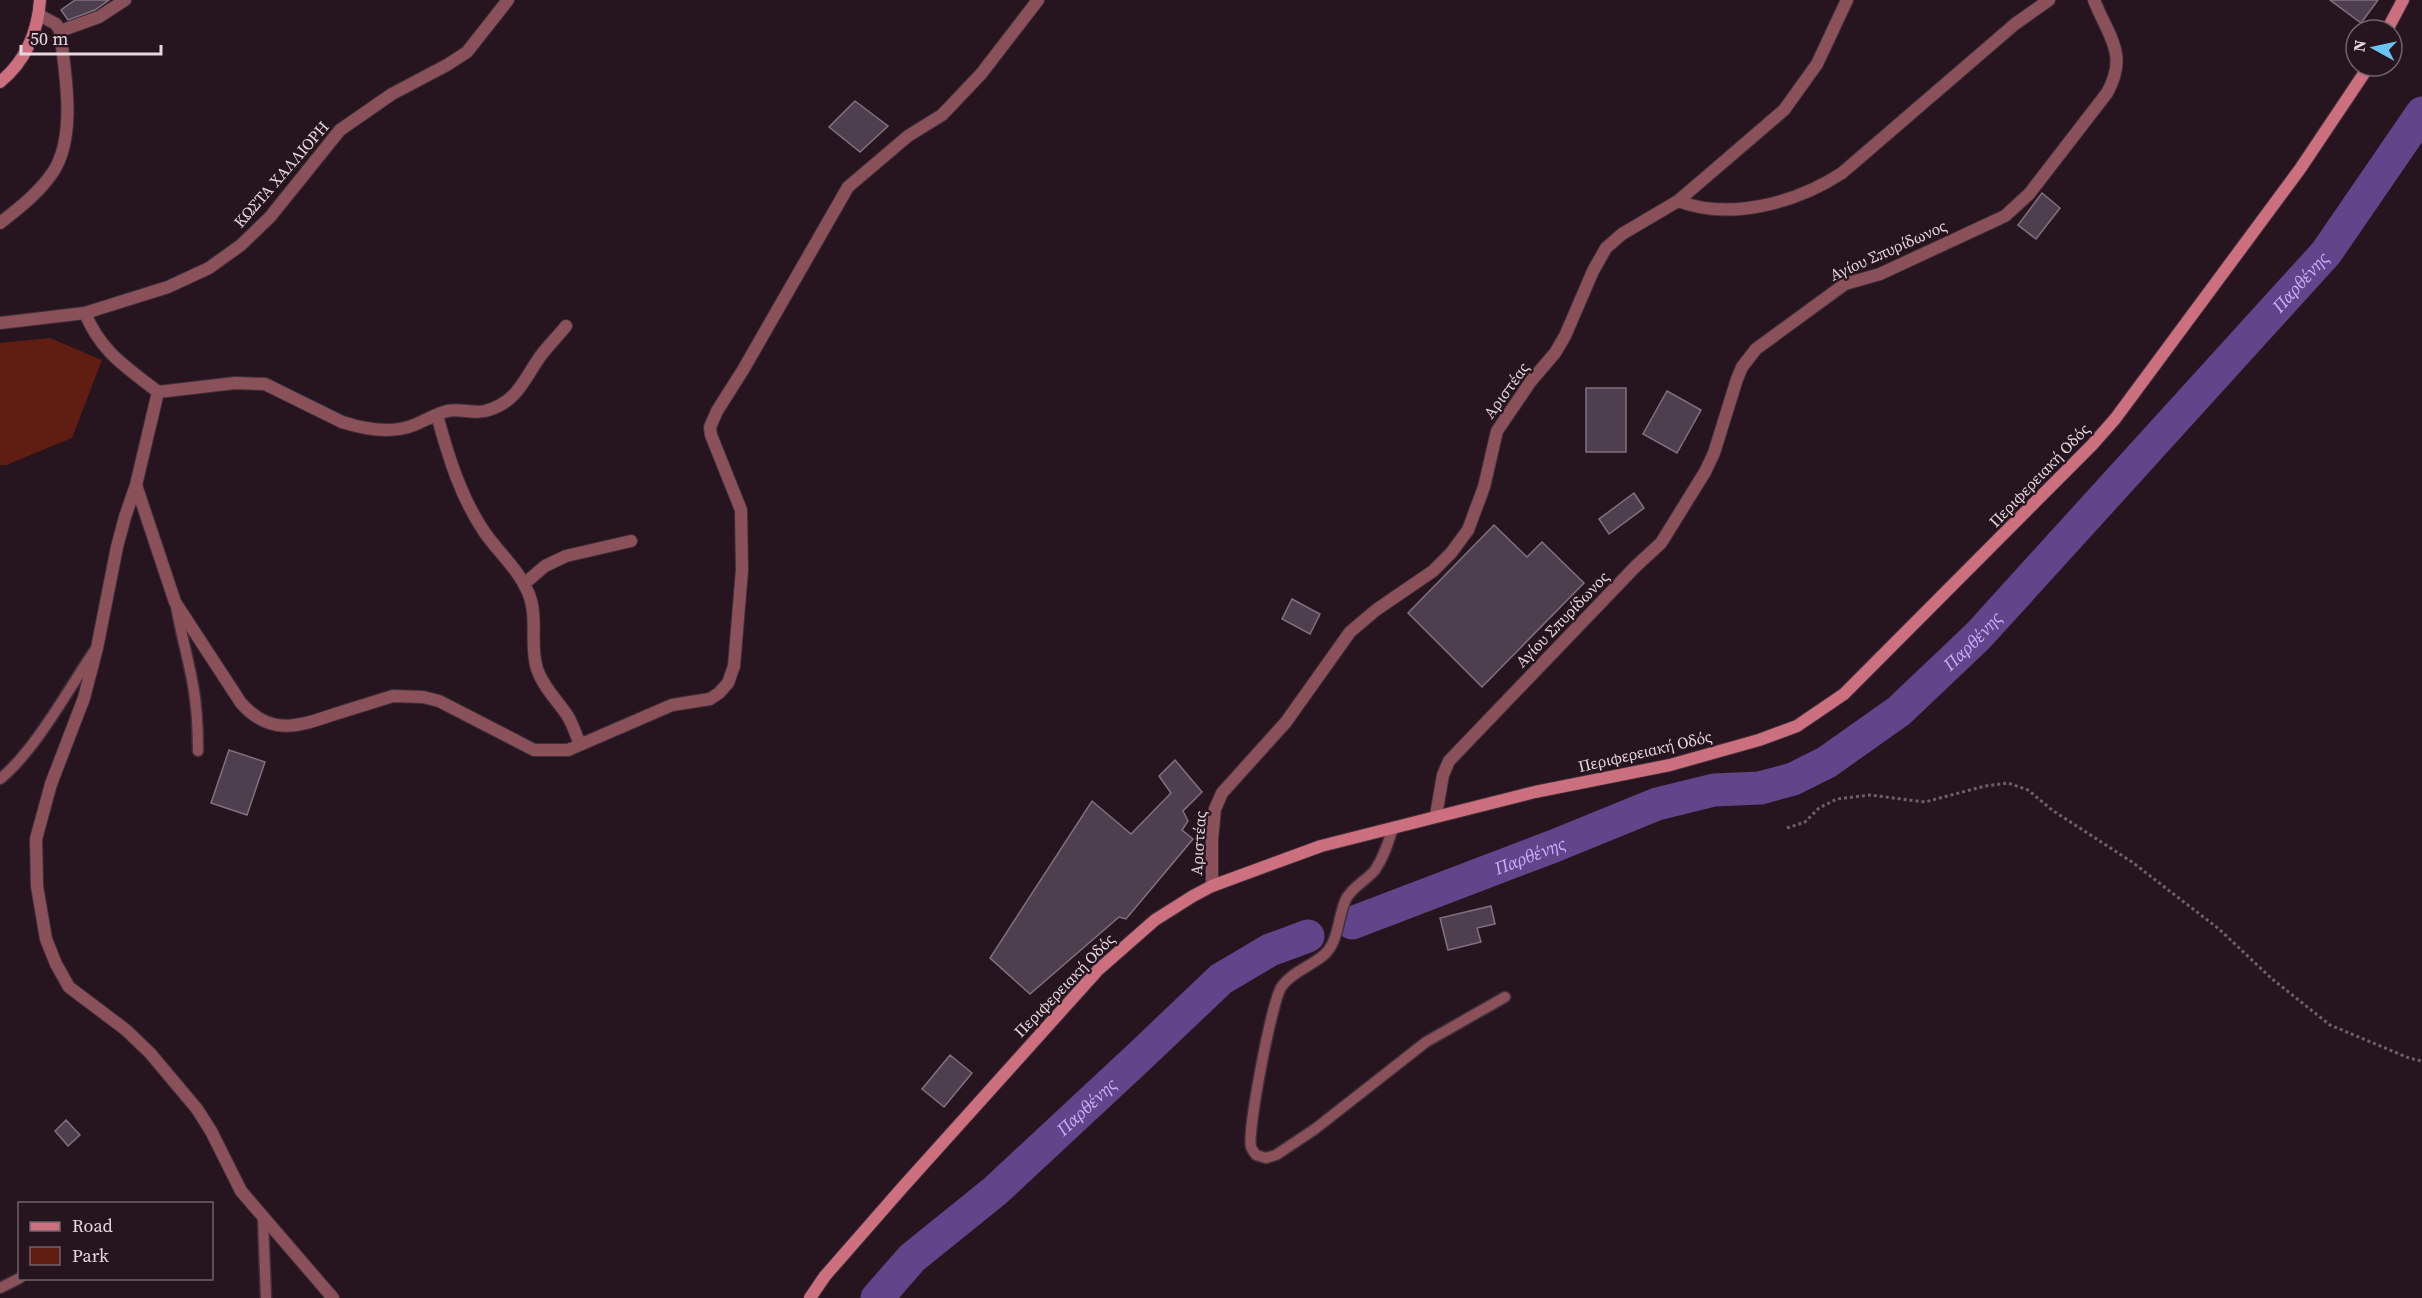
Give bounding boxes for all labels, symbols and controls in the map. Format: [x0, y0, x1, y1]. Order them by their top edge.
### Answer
scale bar [21, 18, 160, 56]
north arrow [2344, 18, 2404, 78]
text: 50 m [30, 26, 68, 51]
text: N [2347, 38, 2371, 53]
street label: ΚΩΣΤΑ ΧΑΛΛΙΟΡΗ [229, 116, 333, 232]
street label: Αγίου Σπυρίδωνος [1826, 214, 1950, 286]
water label: Παρθένης [2265, 246, 2334, 318]
street label: Αριστέας [1478, 357, 1534, 423]
street label: Περιφερειακή Οδός [1984, 418, 2094, 532]
street label: Αγίου Σπυρίδωνος [1510, 566, 1614, 672]
water label: Παρθένης [1936, 605, 2008, 676]
street label: Περιφερειακή Οδός [1576, 725, 1714, 777]
street label: Αριστέας [1185, 810, 1211, 876]
water label: Παρθένης [1490, 830, 1569, 880]
street label: Περιφερειακή Οδός [1009, 928, 1119, 1042]
water label: Παρθένης [1050, 1072, 1122, 1141]
legend [18, 1202, 213, 1280]
text: Road [72, 1213, 113, 1238]
text: Park [72, 1243, 109, 1268]

